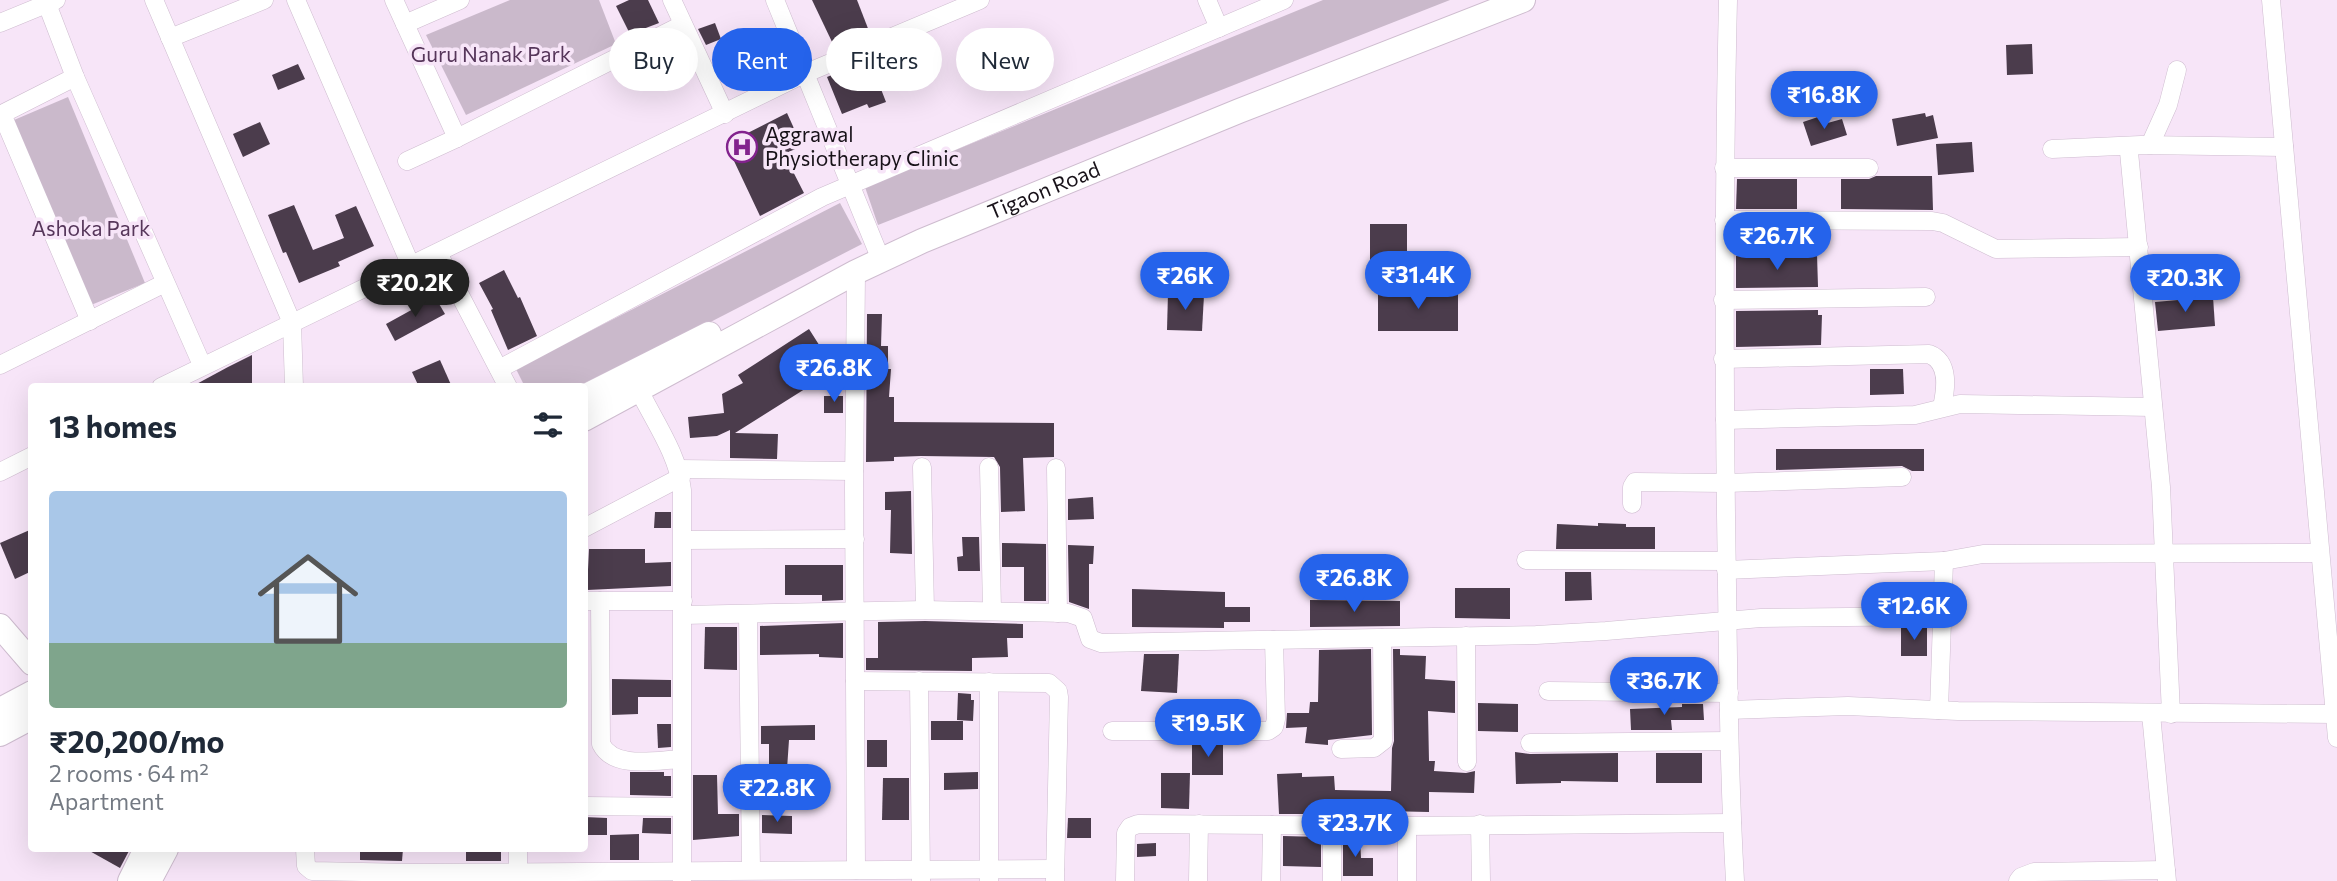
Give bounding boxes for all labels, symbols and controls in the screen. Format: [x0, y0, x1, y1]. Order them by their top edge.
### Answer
chip: Buy [609, 28, 698, 91]
chip: Rent [712, 28, 812, 91]
chip: Filters [826, 28, 942, 91]
chip: New [956, 28, 1054, 91]
park label: Guru Nanak Park [411, 41, 571, 66]
pin: ₹16.8K [1767, 72, 1881, 131]
text: ₹16.8K [1787, 80, 1861, 108]
place label: Aggrawal Physiotherapy Clinic [765, 121, 959, 170]
hospital icon: Aggrawal Physiotherapy Clinic [725, 130, 759, 164]
street label: Tigaon Road [984, 155, 1103, 224]
pin: ₹26.7K [1720, 212, 1834, 272]
park label: Ashoka Park [32, 215, 150, 240]
text: ₹26.7K [1739, 221, 1815, 249]
pin: ₹26K [1144, 252, 1226, 312]
pin: ₹31.4K [1361, 252, 1475, 311]
pin: ₹20.3K [2128, 254, 2242, 314]
pin: ₹20.2K [358, 260, 472, 319]
text: ₹31.4K [1381, 260, 1455, 288]
text: ₹26K [1156, 261, 1214, 289]
text: ₹20.3K [2146, 263, 2224, 291]
text: ₹20.2K [376, 268, 454, 296]
pin: ₹26.8K [777, 344, 891, 404]
text: ₹26.8K [795, 353, 873, 381]
icon: filters [529, 406, 567, 444]
text: 13 homes [49, 407, 177, 444]
icon: home [245, 536, 371, 662]
pin: ₹26.8K [1297, 554, 1411, 614]
text: ₹26.8K [1315, 563, 1393, 591]
pin: ₹12.6K [1857, 582, 1971, 642]
text: ₹12.6K [1877, 591, 1951, 619]
pin: ₹36.7K [1607, 658, 1721, 717]
text: ₹36.7K [1626, 666, 1702, 694]
pin: ₹19.5K [1151, 700, 1265, 759]
text: ₹19.5K [1171, 708, 1245, 736]
text: ₹20,200/mo [49, 722, 224, 759]
text: 2 rooms · 64 m² [49, 759, 209, 787]
pin: ₹22.8K [720, 764, 834, 824]
text: ₹22.8K [739, 773, 815, 801]
text: Apartment [49, 787, 164, 815]
pin: ₹23.7K [1298, 800, 1412, 859]
text: ₹23.7K [1318, 808, 1392, 836]

